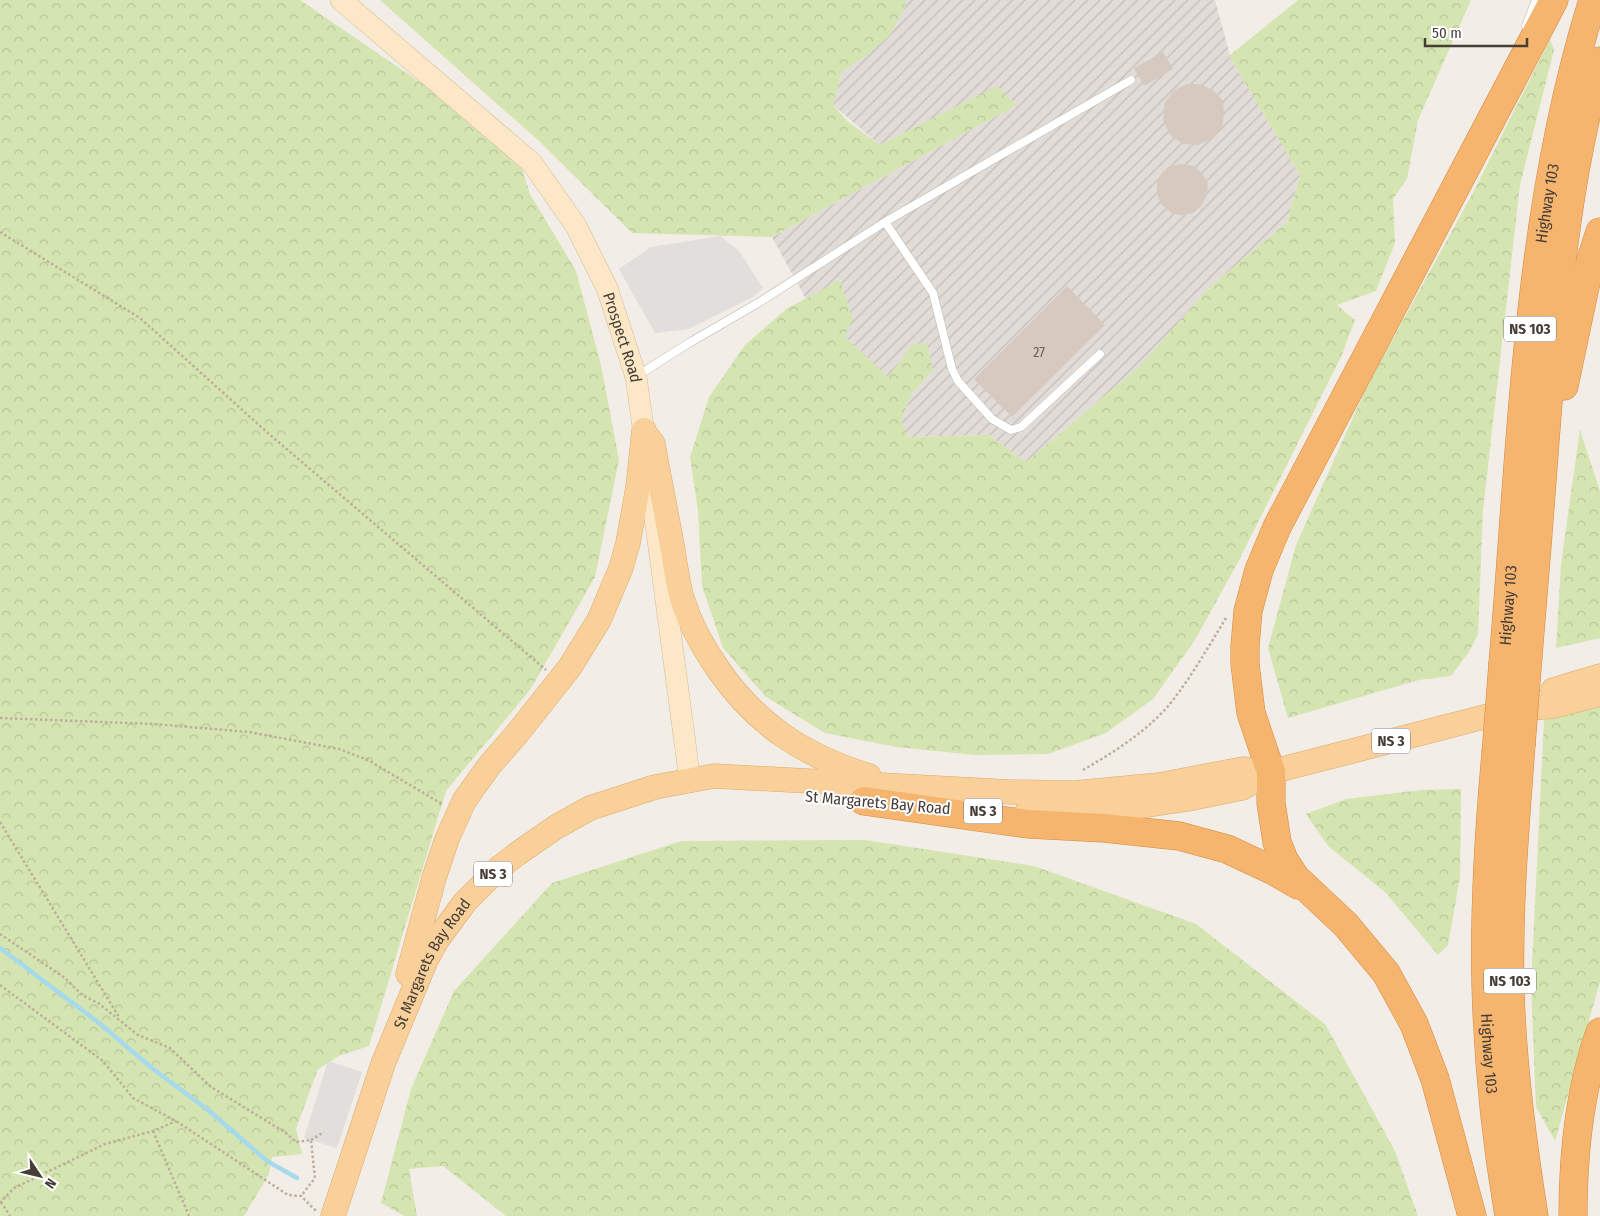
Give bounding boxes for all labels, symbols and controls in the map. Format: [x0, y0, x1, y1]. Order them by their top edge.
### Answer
scale bar [1425, 15, 1528, 47]
text: 50 m [1432, 24, 1462, 42]
street label: Highway 103 [1532, 162, 1563, 244]
street label: Prospect Road [599, 290, 646, 383]
road number: NS 103 [1504, 316, 1556, 342]
house number: 27 [1033, 344, 1045, 361]
street label: Highway 103 [1496, 565, 1521, 646]
road number: NS 3 [1372, 728, 1410, 754]
street label: St Margarets Bay Road [804, 787, 951, 818]
road number: NS 3 [964, 798, 1002, 824]
road number: NS 3 [474, 862, 512, 886]
street label: St Margarets Bay Road [390, 895, 474, 1032]
road number: NS 103 [1484, 968, 1536, 994]
street label: Highway 103 [1477, 1013, 1502, 1094]
north arrow [15, 1151, 65, 1201]
text: N [41, 1175, 60, 1191]

